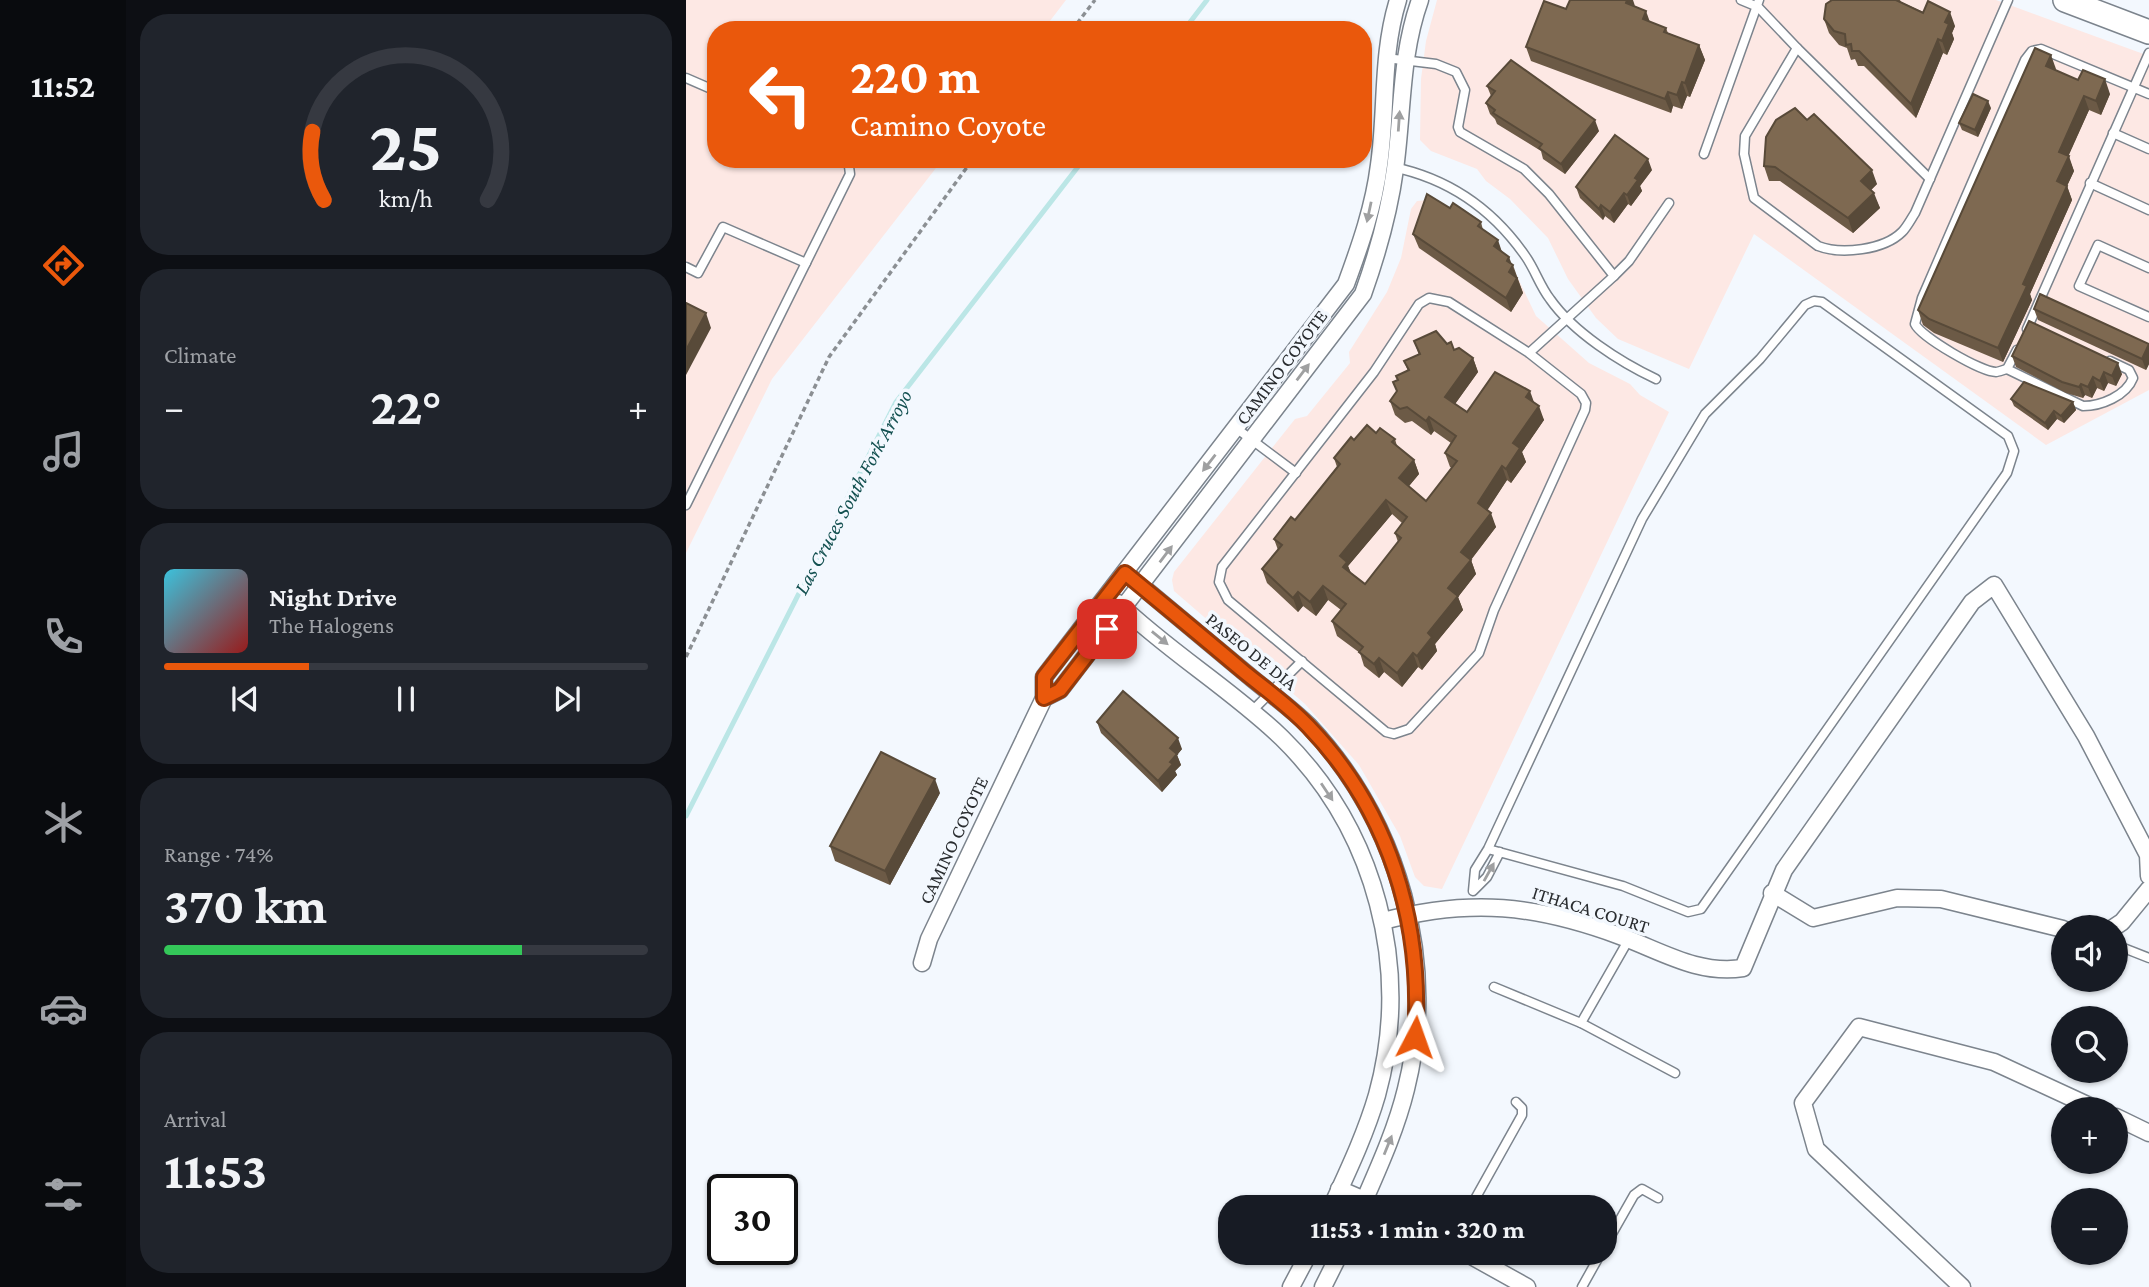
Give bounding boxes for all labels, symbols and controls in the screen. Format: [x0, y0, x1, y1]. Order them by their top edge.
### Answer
icon: left [735, 49, 826, 140]
text: 220 m [850, 49, 980, 104]
text: 11:52 [31, 68, 95, 104]
text: 25 [370, 106, 442, 187]
text: Camino Coyote [850, 107, 1046, 143]
one-way arrow [1394, 109, 1405, 131]
text: km/h [379, 185, 433, 212]
one-way arrow [1364, 201, 1375, 223]
icon: directions [39, 241, 88, 290]
street label: CAMINO COYOTE [1231, 306, 1331, 429]
text: Climate [164, 342, 236, 368]
one-way arrow [1296, 364, 1311, 382]
text: 22° [370, 377, 442, 435]
text: − [164, 386, 184, 428]
text: + [628, 386, 648, 428]
water label: Las Cruces South Fork Arroyo [789, 386, 917, 598]
icon: music [39, 427, 88, 476]
one-way arrow [1202, 454, 1216, 472]
one-way arrow [1158, 545, 1173, 563]
text: Night Drive [269, 583, 397, 612]
pin [1077, 599, 1137, 659]
street label: PASEO DE DIA [1202, 608, 1301, 695]
icon: arrive [1088, 610, 1126, 648]
icon: phone [39, 612, 88, 661]
text: The Halogens [269, 612, 394, 638]
one-way arrow [1151, 631, 1169, 646]
icon: previous [226, 680, 264, 718]
icon: pause [387, 680, 425, 718]
icon: next [548, 680, 586, 718]
street label: CAMINO COYOTE [915, 773, 992, 907]
one-way arrow [1320, 782, 1333, 802]
icon: climate [39, 798, 88, 847]
text: Range · 74% [164, 841, 273, 867]
one-way arrow [1483, 862, 1495, 882]
text: 370 km [164, 876, 327, 934]
street label: ITHACA COURT [1530, 882, 1653, 937]
map controls [2051, 915, 2128, 1265]
button: sound [2051, 915, 2128, 992]
icon: car [39, 984, 88, 1033]
position arrow [1378, 1000, 1452, 1074]
button: search [2051, 1006, 2128, 1083]
button: + [2051, 1097, 2128, 1174]
text: Arrival [164, 1106, 227, 1132]
one-way arrow [1382, 1134, 1393, 1155]
text: 11:53 [164, 1141, 267, 1199]
icon: filters [39, 1170, 88, 1219]
speed limit sign: 30 [707, 1174, 798, 1265]
button: − [2051, 1188, 2128, 1265]
text: 11:53 · 1 min · 320 m [1310, 1215, 1525, 1244]

